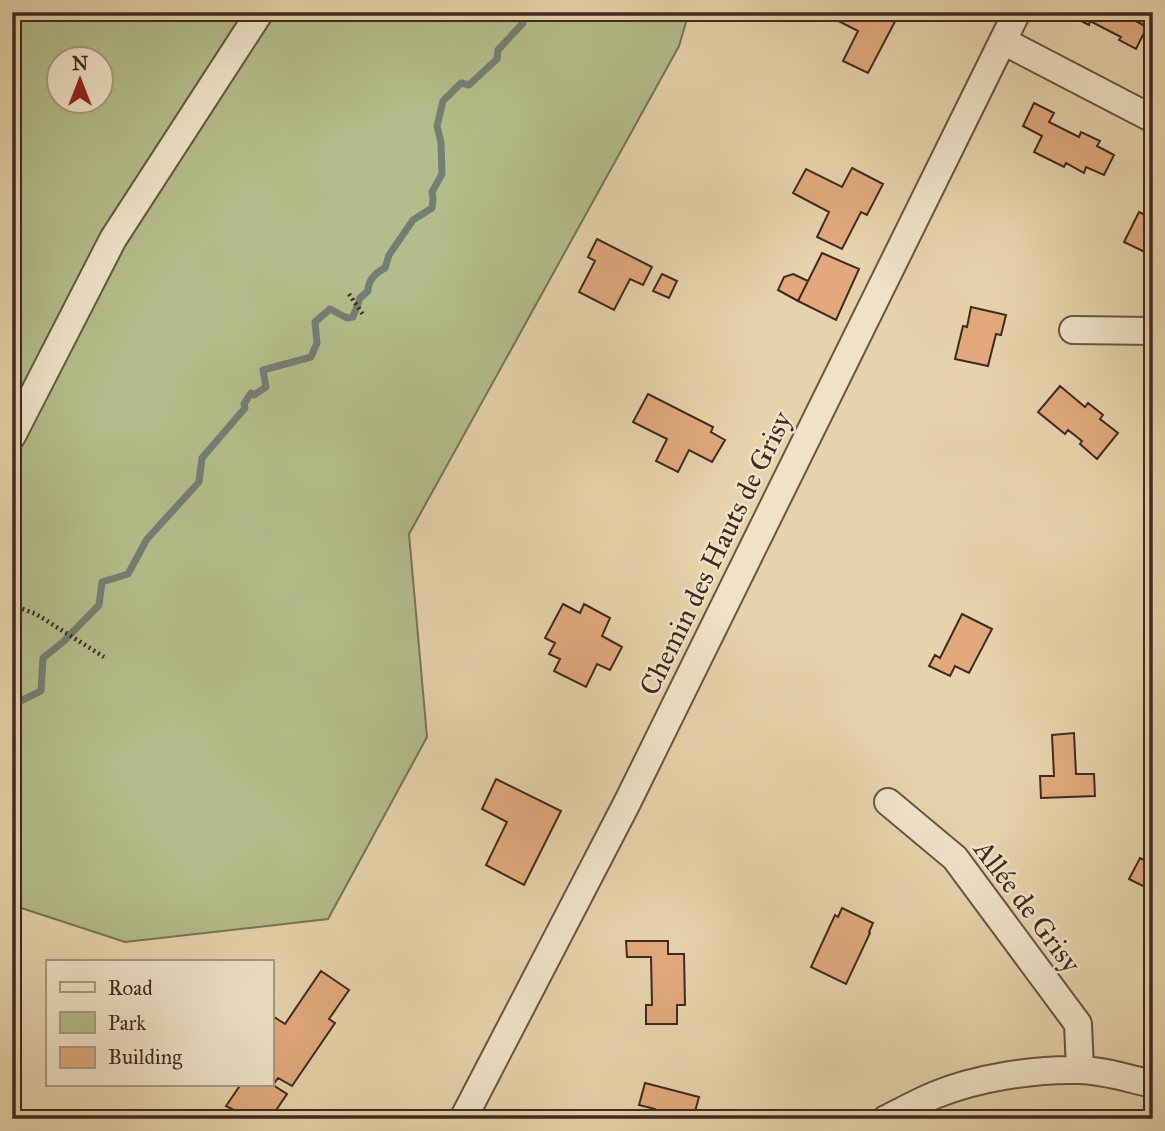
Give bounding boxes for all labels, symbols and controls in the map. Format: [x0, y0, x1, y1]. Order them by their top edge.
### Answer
north arrow [46, 46, 116, 116]
text: N [72, 52, 88, 75]
street label: Chemin des Hauts de Grisy [631, 405, 800, 701]
street label: Allée de Grisy [966, 832, 1089, 980]
legend [46, 960, 273, 1086]
text: Road [108, 975, 153, 1001]
text: Park [108, 1010, 146, 1036]
text: Building [108, 1044, 182, 1070]

